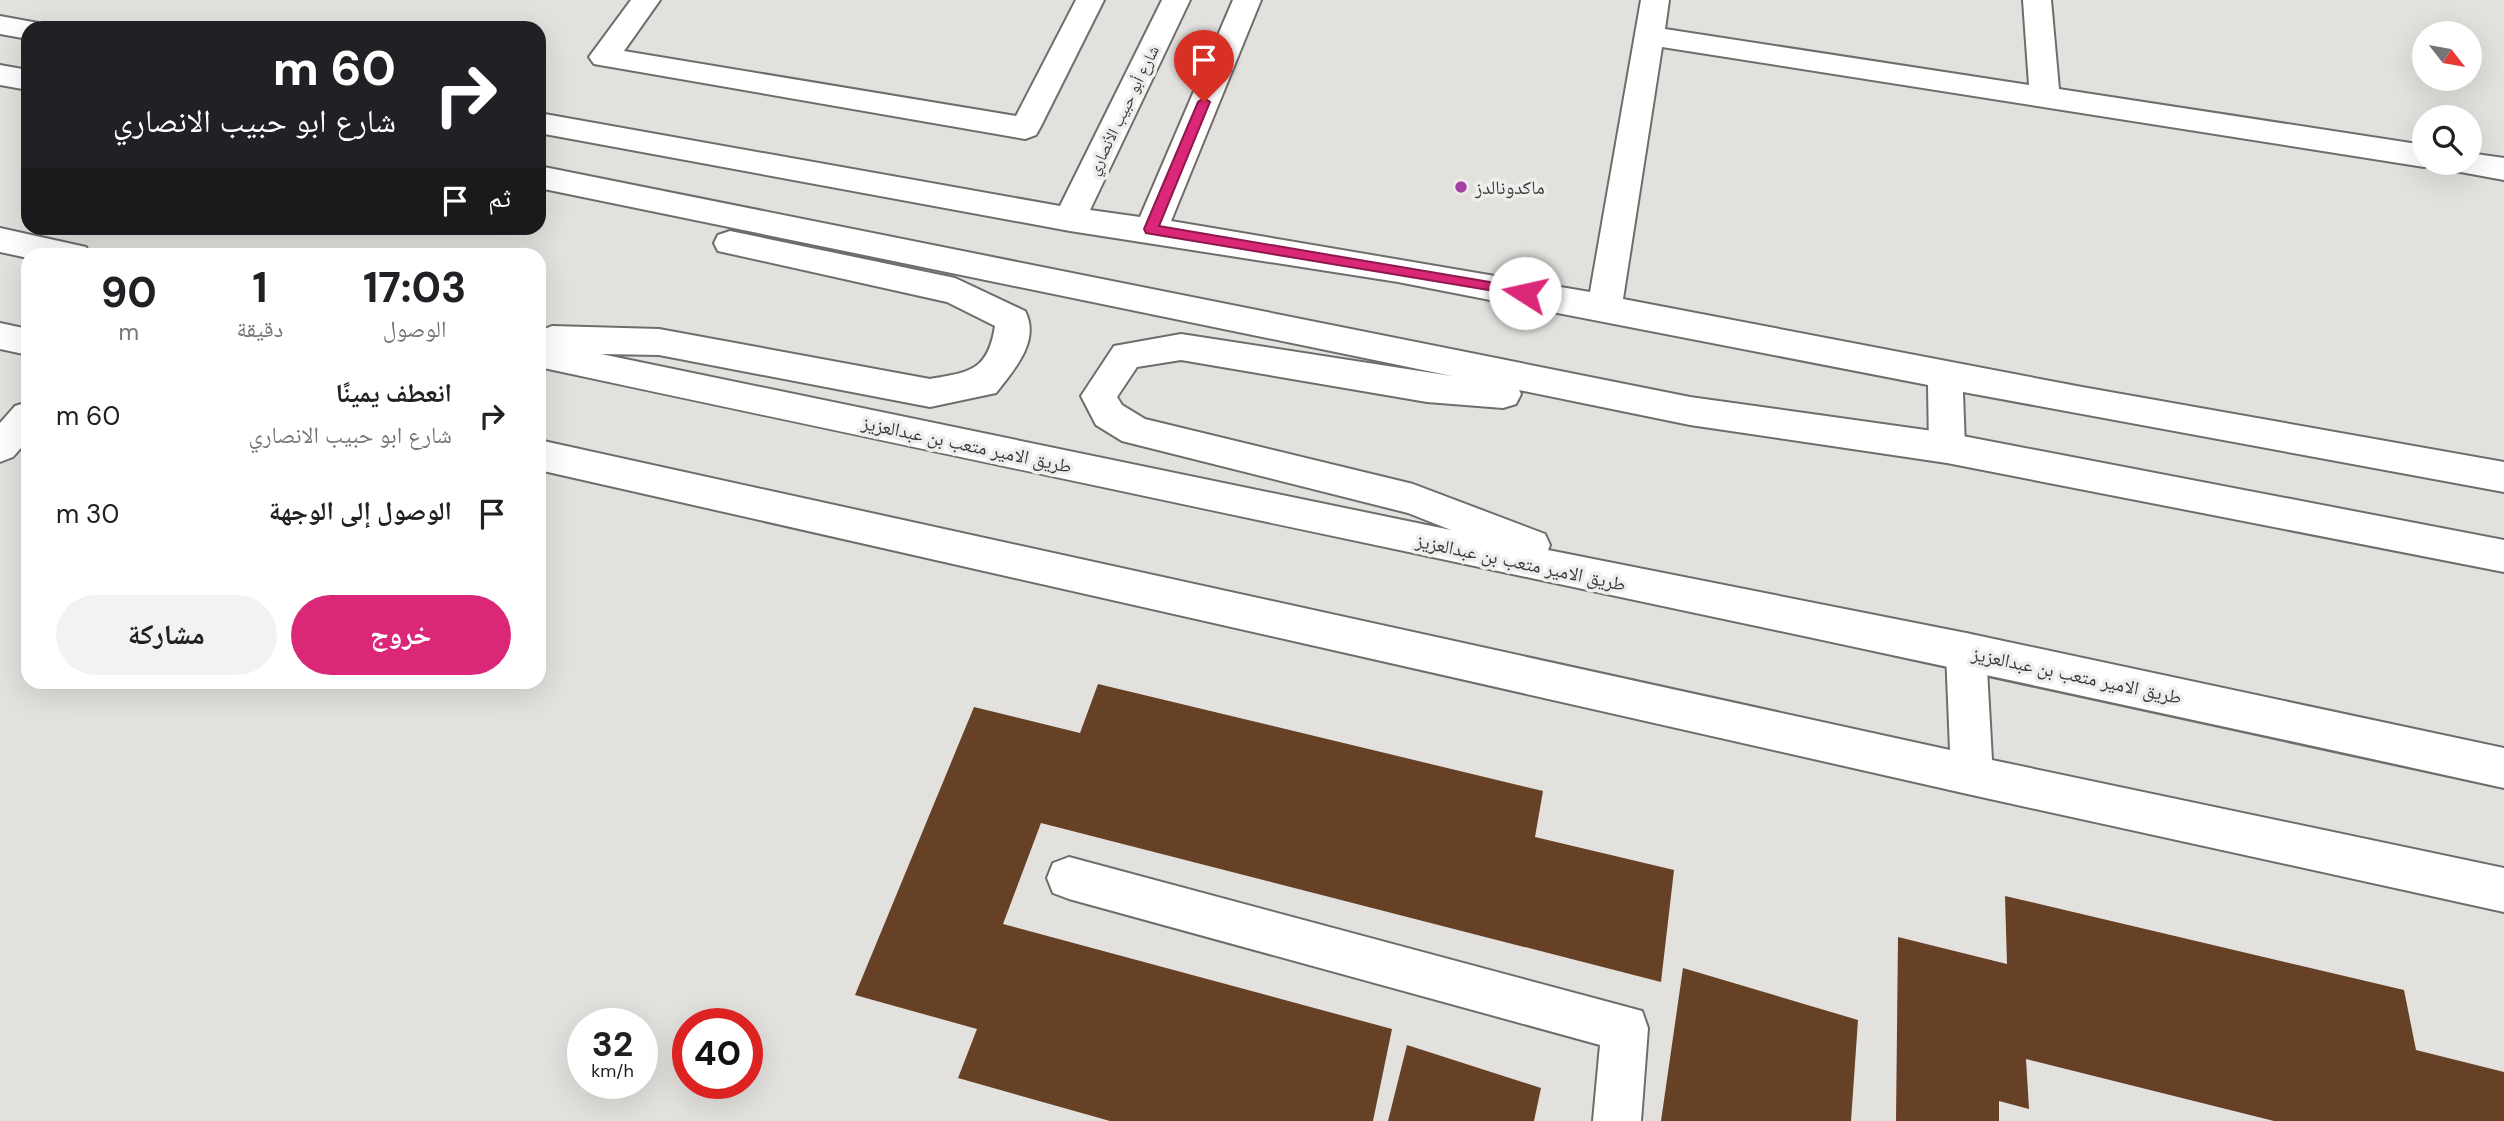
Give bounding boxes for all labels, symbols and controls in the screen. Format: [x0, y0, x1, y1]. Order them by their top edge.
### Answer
north arrow [2412, 21, 2482, 91]
map controls [2412, 21, 2482, 175]
pin [1174, 30, 1234, 102]
text: 60 m [273, 36, 396, 100]
icon: arrive [1185, 41, 1223, 79]
street label: شارع أبو حبيب الأنصاري [1083, 42, 1166, 179]
icon: right [420, 49, 511, 140]
text: شارع ابو حبيب الانصاري [113, 100, 396, 142]
button: search [2412, 105, 2482, 175]
place label: ماكدونالدز [1474, 175, 1545, 200]
marker: ماكدونالدز [1453, 179, 1469, 195]
text: ثم [488, 181, 511, 215]
icon: arrive [436, 182, 474, 220]
position arrow [1488, 256, 1562, 330]
text: 1 [252, 260, 268, 315]
text: 17:03 [363, 260, 466, 315]
text: 90 [101, 265, 157, 320]
text: دقيقة [237, 314, 283, 344]
text: الوصول [383, 314, 446, 344]
text: m [119, 317, 139, 347]
text: انعطف يمينًا [336, 376, 452, 410]
icon: right [473, 397, 511, 435]
text: 60 m [56, 399, 120, 433]
street label: طريق الامير متعب بن عبدالعزيز [858, 410, 1074, 479]
text: شارع ابو حبيب الانصاري [248, 420, 452, 450]
text: الوصول إلى الوجهة [269, 494, 452, 528]
icon: arrive [473, 495, 511, 533]
text: 30 m [56, 497, 119, 531]
street label: طريق الامير متعب بن عبدالعزيز [1412, 528, 1628, 597]
button: مشاركة [56, 595, 277, 675]
button: خروج [291, 595, 511, 675]
street label: طريق الامير متعب بن عبدالعزيز [1968, 641, 2184, 710]
speed limit sign: 40 [672, 1008, 763, 1099]
text: 32 [592, 1021, 633, 1067]
text: km/h [591, 1059, 634, 1083]

